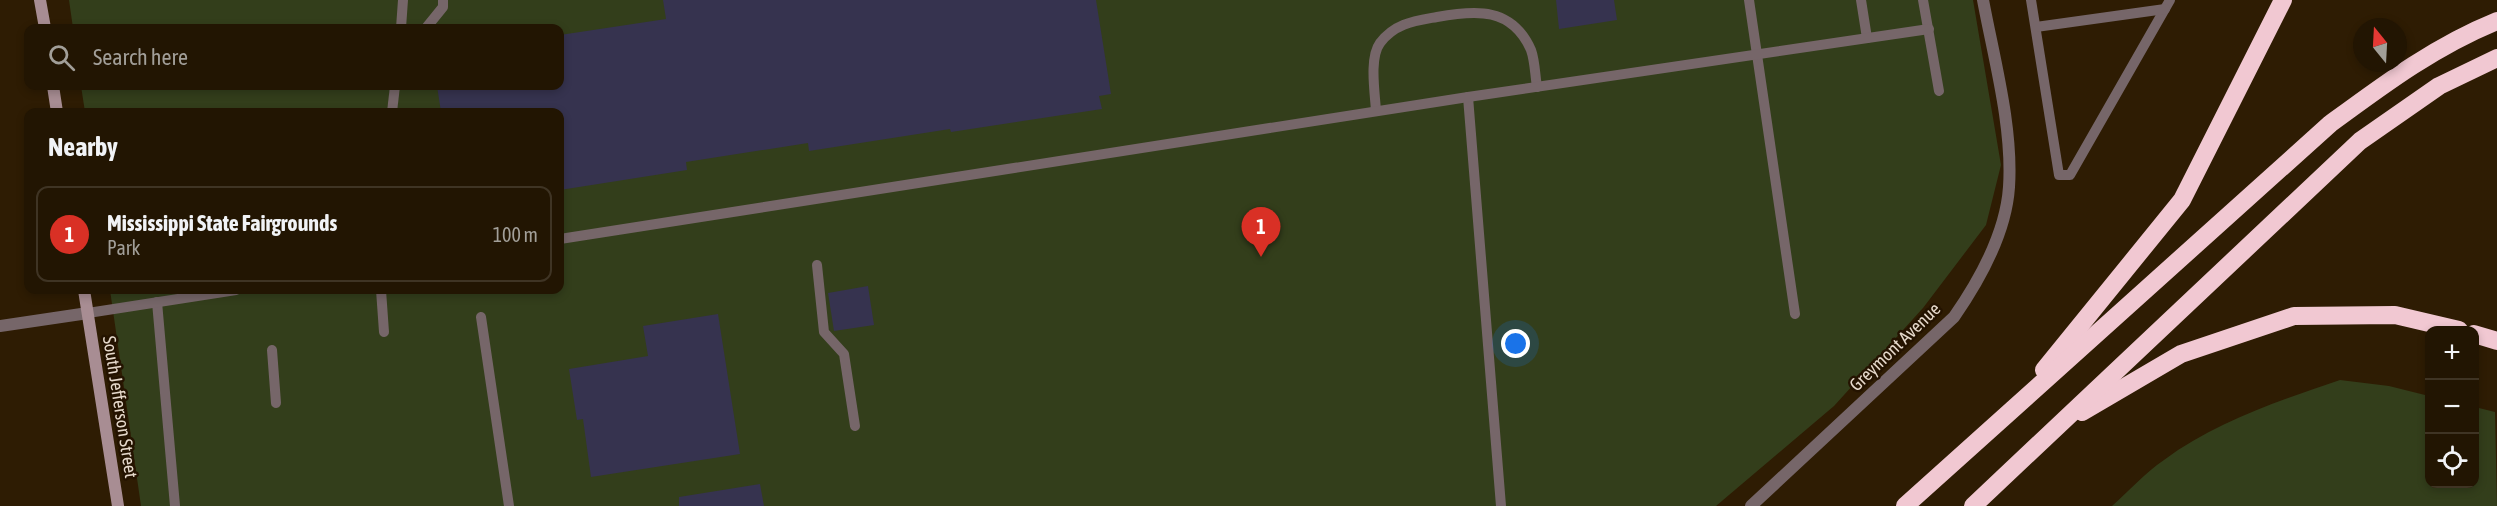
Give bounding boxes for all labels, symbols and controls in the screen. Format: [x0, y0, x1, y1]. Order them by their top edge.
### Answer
north arrow [2353, 18, 2407, 72]
search box [24, 24, 564, 90]
icon: search [45, 41, 78, 74]
text: Search here [93, 44, 188, 70]
text: Nearby [48, 132, 118, 162]
pin: 1 [1242, 208, 1280, 257]
text: Mississippi State Fairgrounds [107, 210, 337, 236]
text: 1 [65, 223, 74, 246]
text: 100 m [493, 223, 538, 246]
text: Park [107, 236, 140, 259]
street label: Greymont Avenue [1845, 298, 1944, 395]
map controls [2425, 326, 2479, 488]
button: + [2425, 326, 2479, 380]
your location [1501, 329, 1530, 358]
street label: South Jefferson Street [99, 334, 142, 480]
button: − [2425, 380, 2479, 434]
button: locate [2425, 434, 2479, 488]

